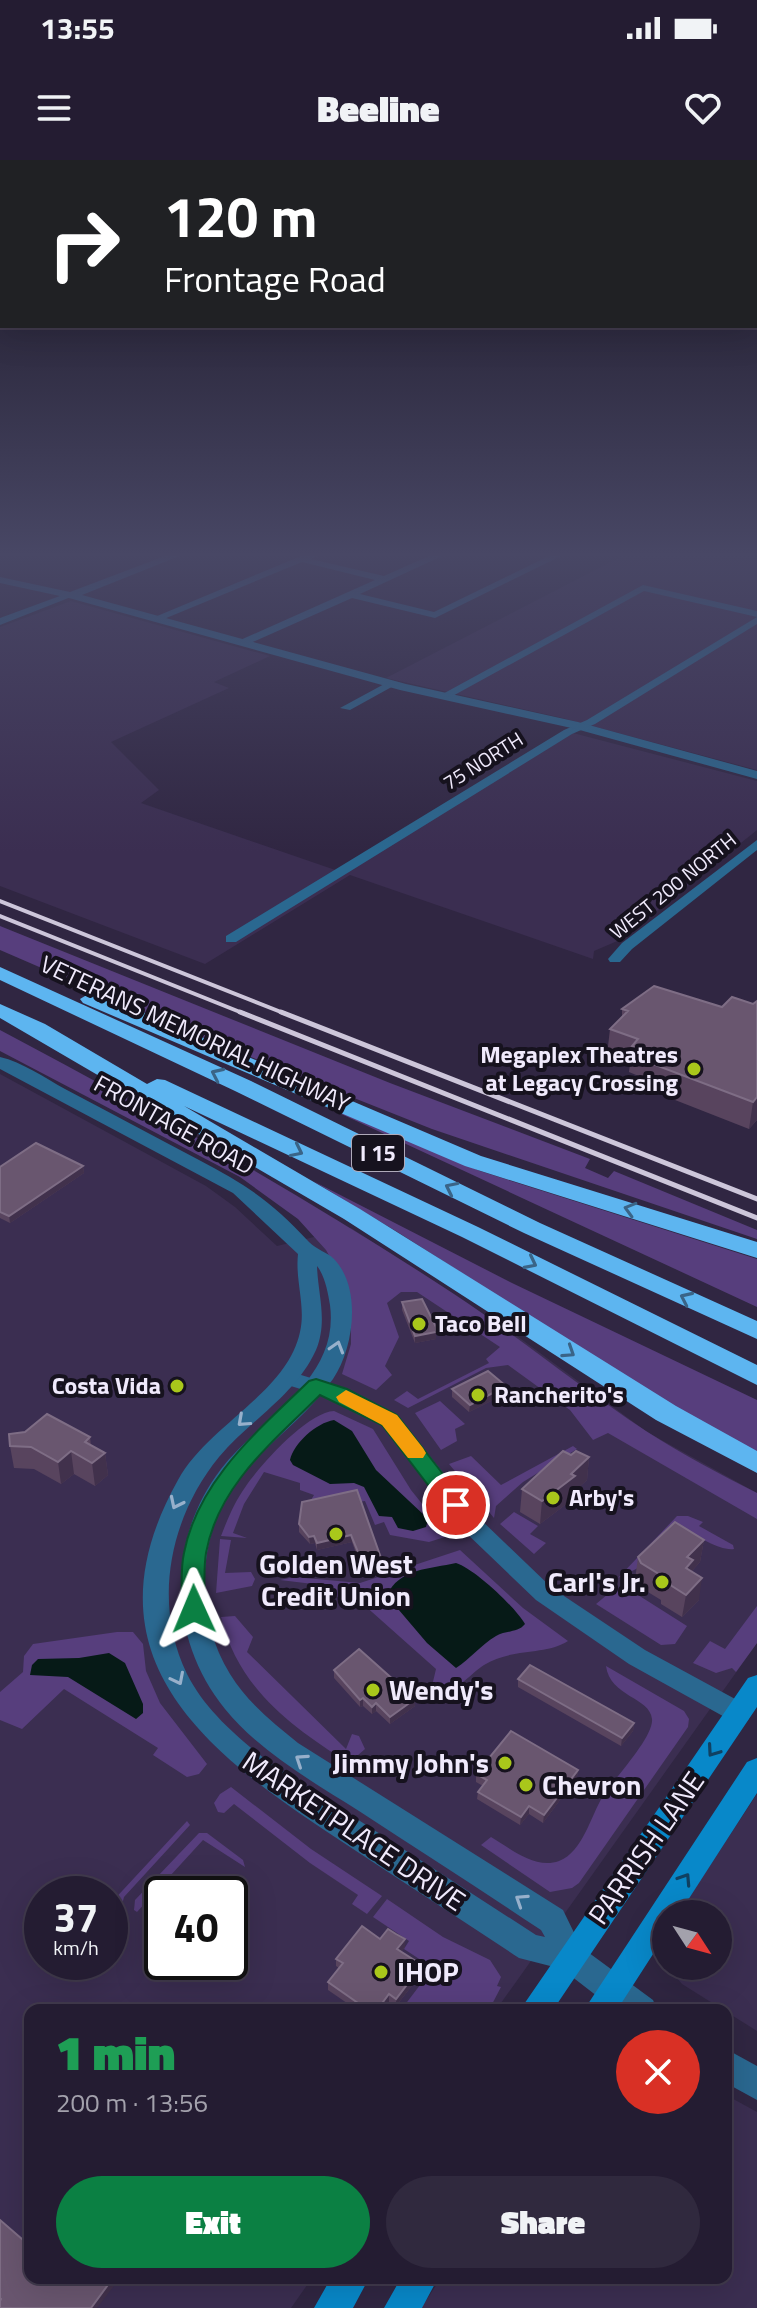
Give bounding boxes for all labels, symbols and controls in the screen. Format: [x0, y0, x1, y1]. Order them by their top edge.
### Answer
text: 13:55 [40, 5, 115, 51]
text: Beeline [317, 81, 440, 136]
icon: menu [32, 86, 76, 130]
icon: heart [681, 86, 725, 130]
text: 120 m [164, 174, 317, 259]
icon: right [32, 192, 136, 296]
text: Frontage Road [164, 251, 386, 306]
street label: 75 NORTH [436, 724, 529, 797]
street label: WEST 200 NORTH [603, 825, 743, 947]
street label: VETERANS MEMORIAL HIGHWAY [35, 945, 356, 1121]
place label: Megaplex Theatres at Legacy Crossing [480, 1036, 678, 1100]
marker: Megaplex Theatres at Legacy Crossing [685, 1060, 703, 1078]
street label: FRONTAGE ROAD [88, 1065, 261, 1183]
one-way arrow [211, 1068, 225, 1084]
road number: I 15 [352, 1135, 404, 1171]
one-way arrow [288, 1141, 303, 1157]
one-way arrow [444, 1182, 459, 1198]
one-way arrow [623, 1202, 637, 1218]
one-way arrow [523, 1253, 538, 1269]
one-way arrow [680, 1292, 694, 1308]
place label: Taco Bell [435, 1305, 527, 1341]
marker: Taco Bell [410, 1315, 428, 1333]
one-way arrow [328, 1341, 344, 1355]
one-way arrow [560, 1343, 575, 1358]
place label: Costa Vida [52, 1367, 161, 1403]
place label: Rancherito's [494, 1376, 624, 1412]
marker: Costa Vida [168, 1377, 186, 1395]
marker: Rancherito's [469, 1386, 487, 1404]
one-way arrow [237, 1411, 252, 1425]
pin [422, 1471, 490, 1539]
place label: Arby's [569, 1479, 634, 1515]
icon: arrive [434, 1483, 478, 1527]
marker: Arby's [544, 1489, 562, 1507]
one-way arrow [170, 1494, 186, 1509]
marker: Golden West Credit Union [327, 1525, 345, 1543]
place label: Golden West Credit Union [259, 1542, 413, 1617]
place label: Carl's Jr. [548, 1560, 646, 1603]
position arrow [152, 1567, 236, 1651]
marker: Carl's Jr. [653, 1573, 671, 1591]
place label: Wendy's [389, 1668, 494, 1711]
one-way arrow [168, 1671, 183, 1686]
marker: Wendy's [364, 1681, 382, 1699]
street label: MARKETPLACE DRIVE [234, 1740, 474, 1921]
place label: Jimmy John's [333, 1741, 489, 1784]
one-way arrow [708, 1742, 723, 1756]
marker: Jimmy John's [496, 1754, 514, 1772]
one-way arrow [296, 1755, 310, 1770]
street label: PARRISH LANE [577, 1762, 714, 1933]
place label: Chevron [542, 1763, 642, 1806]
marker: Chevron [517, 1776, 535, 1794]
one-way arrow [676, 1873, 691, 1887]
speed limit sign: 40 [144, 1876, 248, 1980]
text: 37 [54, 1887, 98, 1948]
one-way arrow [515, 1894, 529, 1909]
north arrow [652, 1900, 732, 1980]
map controls [652, 1900, 732, 1980]
text: km/h [53, 1932, 99, 1963]
place label: IHOP [397, 1950, 459, 1993]
marker: IHOP [372, 1963, 390, 1981]
text: 1 min [56, 2016, 175, 2089]
button: close [616, 2030, 700, 2114]
text: 200 m · 13:56 [56, 2083, 208, 2122]
button: Exit [56, 2176, 370, 2268]
button: Share [386, 2176, 700, 2268]

